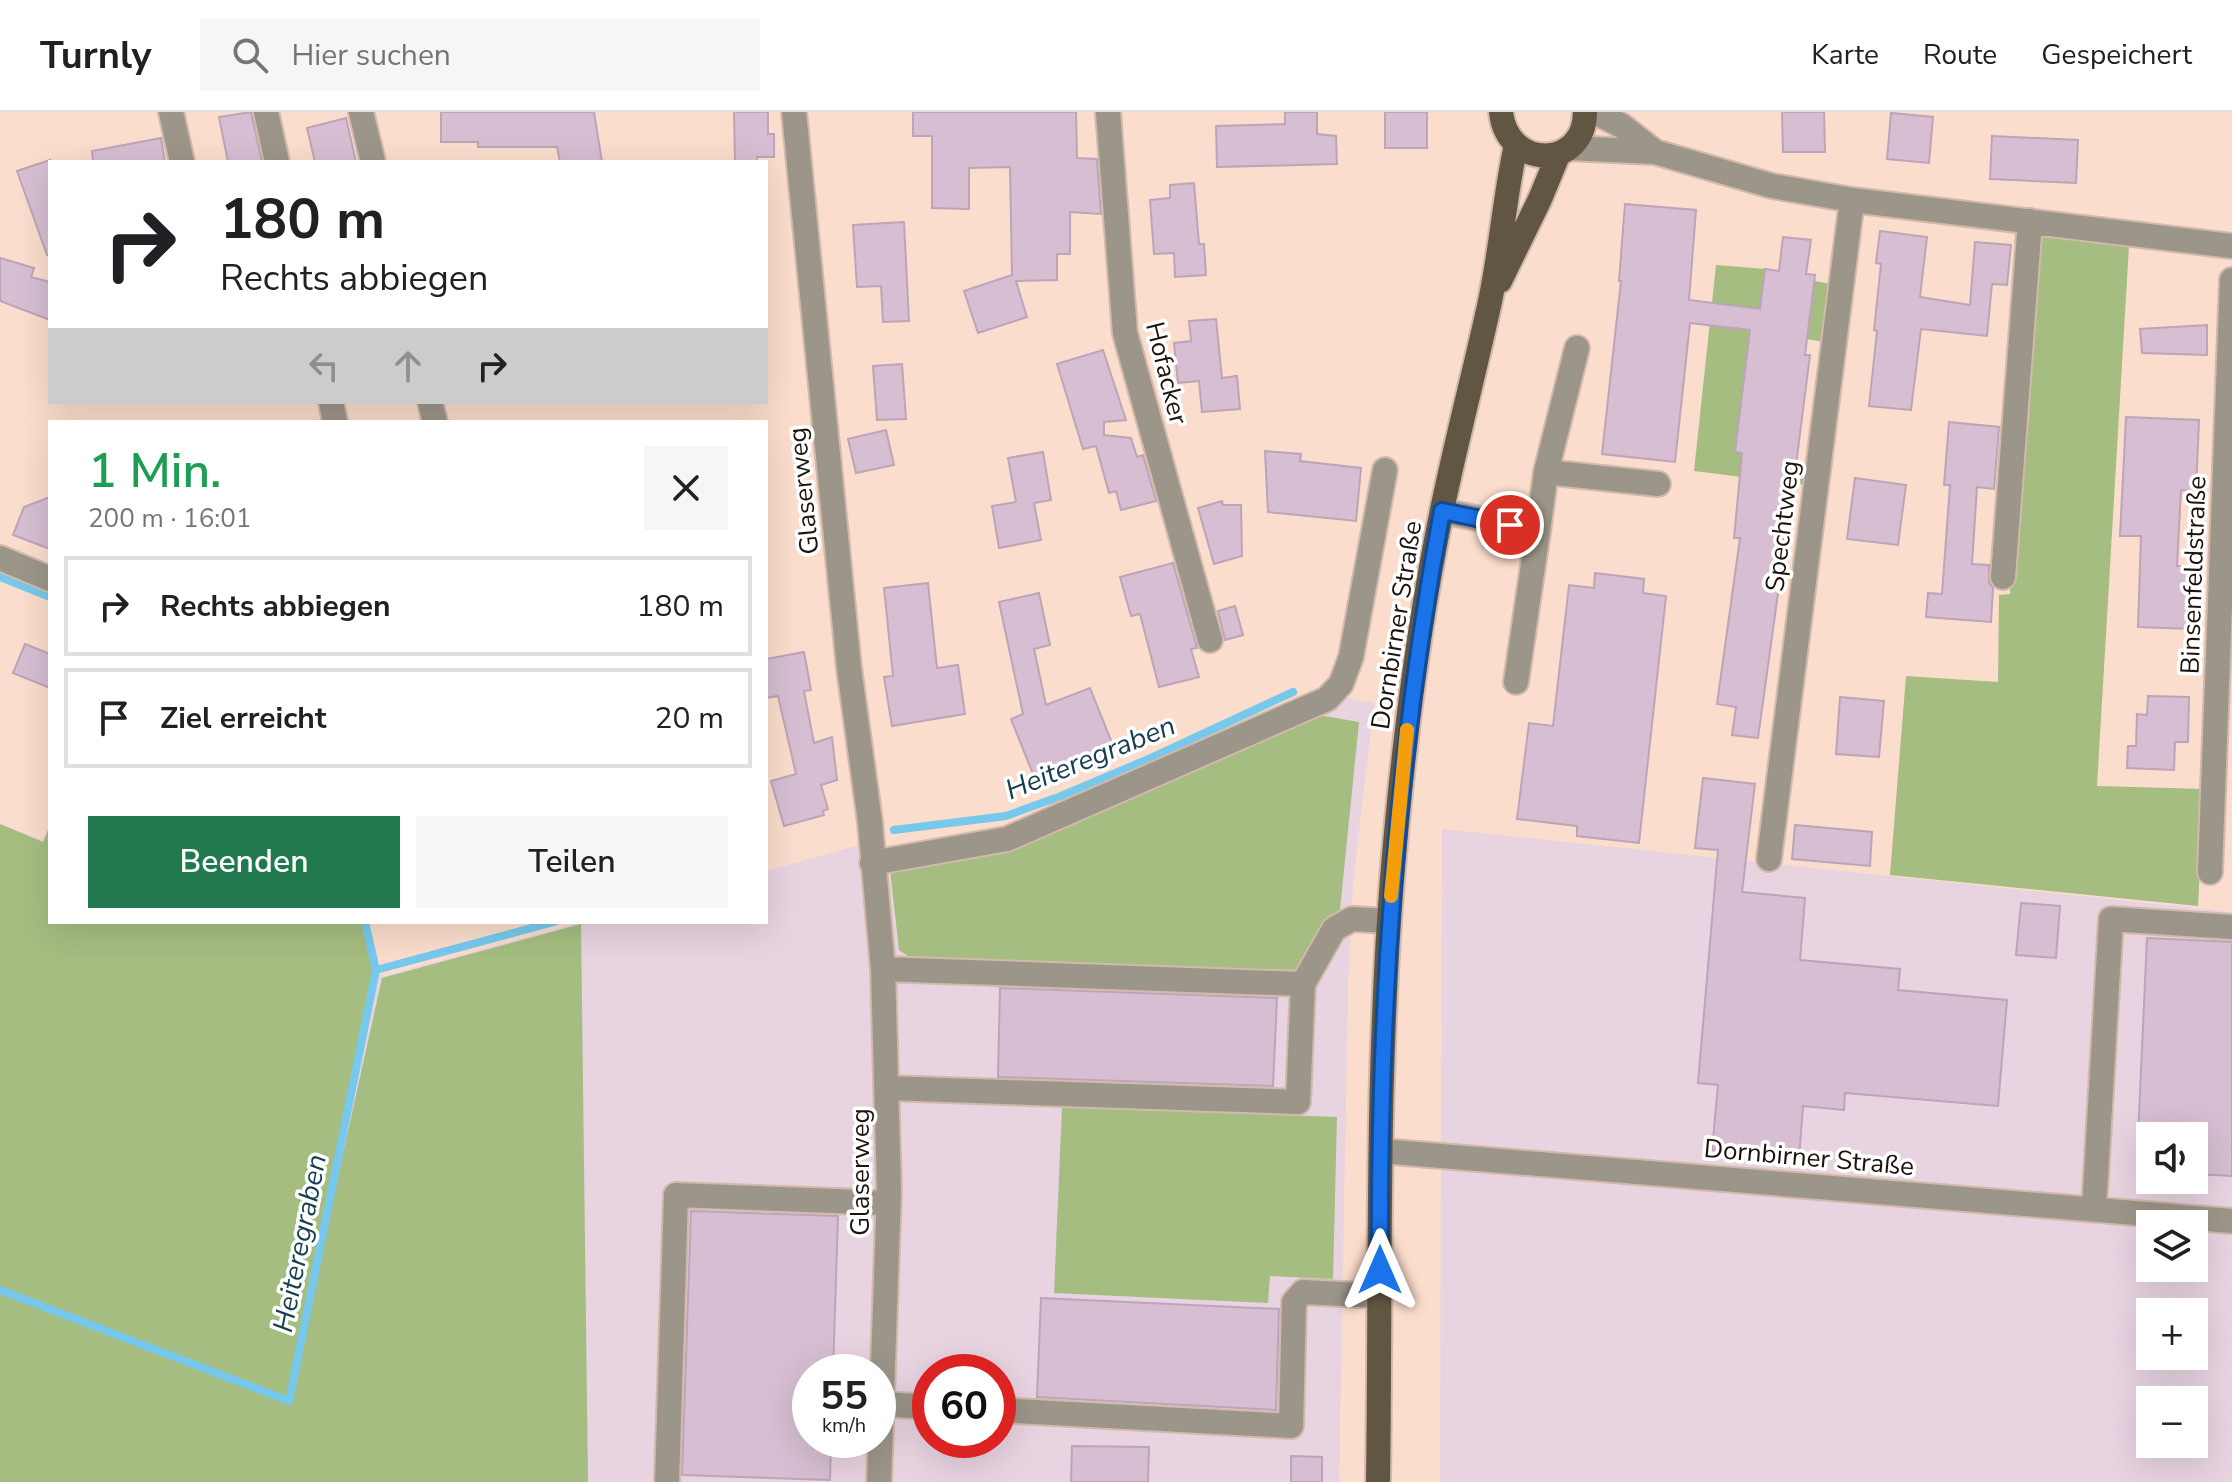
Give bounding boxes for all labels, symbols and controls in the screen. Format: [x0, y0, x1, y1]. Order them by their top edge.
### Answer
search box [200, 19, 760, 91]
text: Turnly [40, 30, 152, 81]
icon: search [228, 33, 272, 77]
text: Hier suchen [292, 35, 451, 76]
text: Karte [1811, 36, 1879, 74]
text: Route [1923, 36, 1997, 74]
text: Gespeichert [2041, 36, 2192, 74]
text: 180 m [220, 181, 385, 258]
icon: right [88, 192, 192, 296]
text: Rechts abbiegen [220, 254, 488, 303]
street label: Hofacker [1137, 318, 1196, 429]
icon: left [302, 344, 346, 388]
icon: ahead [386, 344, 430, 388]
icon: right [470, 344, 514, 388]
street label: Glaserweg [779, 426, 828, 556]
text: 1 Min. [88, 438, 221, 504]
button: close [644, 446, 728, 530]
street label: Spechtweg [1757, 459, 1808, 594]
street label: Binsenfeldstraße [2173, 475, 2214, 675]
pin [1476, 491, 1544, 559]
text: 200 m · 16:01 [88, 501, 251, 536]
icon: arrive [1488, 503, 1532, 547]
street label: Dornbirner Straße [1363, 518, 1430, 732]
icon: right [92, 584, 136, 628]
text: Rechts abbiegen [160, 586, 391, 627]
text: 180 m [637, 586, 724, 627]
icon: arrive [92, 696, 136, 740]
text: Ziel erreicht [160, 698, 326, 739]
text: 20 m [655, 698, 724, 739]
water label: Heiteregraben [1000, 707, 1181, 809]
button: Beenden [88, 816, 400, 908]
button: Teilen [416, 816, 728, 908]
street label: Glaserweg [843, 1108, 878, 1236]
map controls [2136, 1122, 2208, 1458]
button: sound [2136, 1122, 2208, 1194]
street label: Dornbirner Straße [1702, 1131, 1915, 1184]
water label: Heiteregraben [264, 1151, 336, 1335]
button: layers [2136, 1210, 2208, 1282]
position arrow [1338, 1228, 1422, 1312]
button: + [2136, 1298, 2208, 1370]
speed limit sign: 60 [912, 1354, 1016, 1458]
text: 55 [820, 1369, 868, 1423]
button: − [2136, 1386, 2208, 1458]
text: km/h [822, 1412, 866, 1439]

